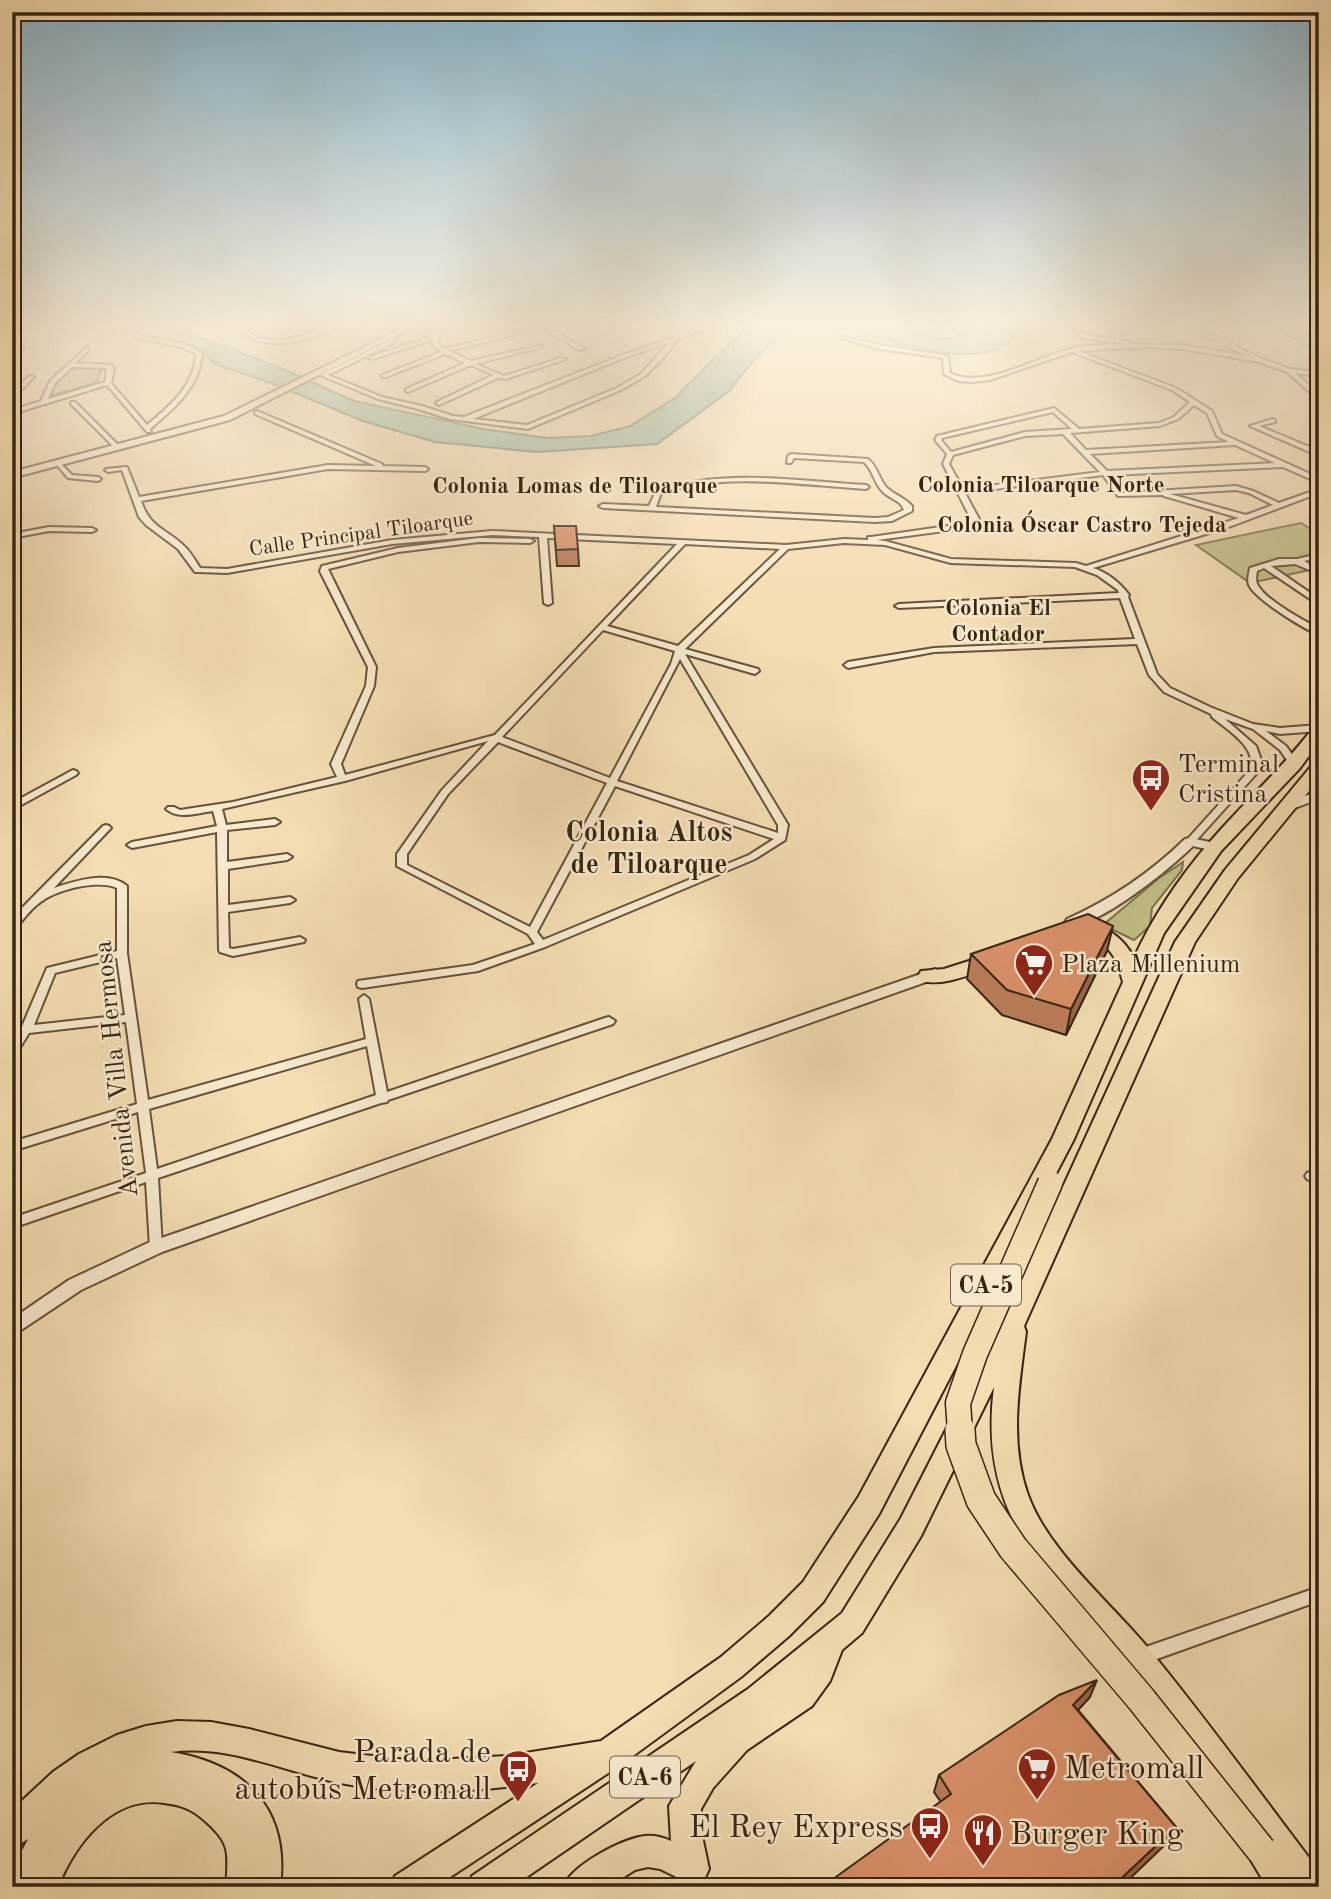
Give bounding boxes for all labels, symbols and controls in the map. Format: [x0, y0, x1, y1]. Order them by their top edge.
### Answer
district label: Colonia Tiloarque Norte [917, 474, 1165, 497]
district label: Colonia Lomas de Tiloarque [432, 475, 718, 498]
street label: Calle Principal Tiloarque [248, 508, 475, 561]
district label: Colonia Óscar Castro Tejeda [937, 510, 1227, 537]
district label: Colonia El Contador [945, 597, 1051, 646]
place label: Terminal Cristina [1178, 752, 1279, 808]
bus stop icon: Terminal Cristina [1130, 757, 1172, 812]
district label: Colonia Altos de Tiloarque [565, 820, 733, 880]
street label: Avenida Villa Hermosa [91, 939, 143, 1199]
supermarket icon: Plaza Millenium [1013, 942, 1055, 997]
place label: Plaza Millenium [1061, 952, 1241, 978]
road number: CA-5 [951, 1265, 1021, 1306]
place label: Parada de autobús Metromall [234, 1738, 491, 1807]
supermarket icon: Metromall [1016, 1746, 1058, 1801]
bus stop icon: Parada de autobús Metromall [497, 1748, 539, 1803]
place label: Metromall [1064, 1754, 1204, 1786]
road number: CA-6 [610, 1756, 680, 1798]
bus stop icon: El Rey Express [909, 1805, 951, 1860]
restaurant icon: Burger King [962, 1812, 1004, 1867]
place label: El Rey Express [689, 1813, 903, 1845]
place label: Burger King [1010, 1820, 1184, 1852]

